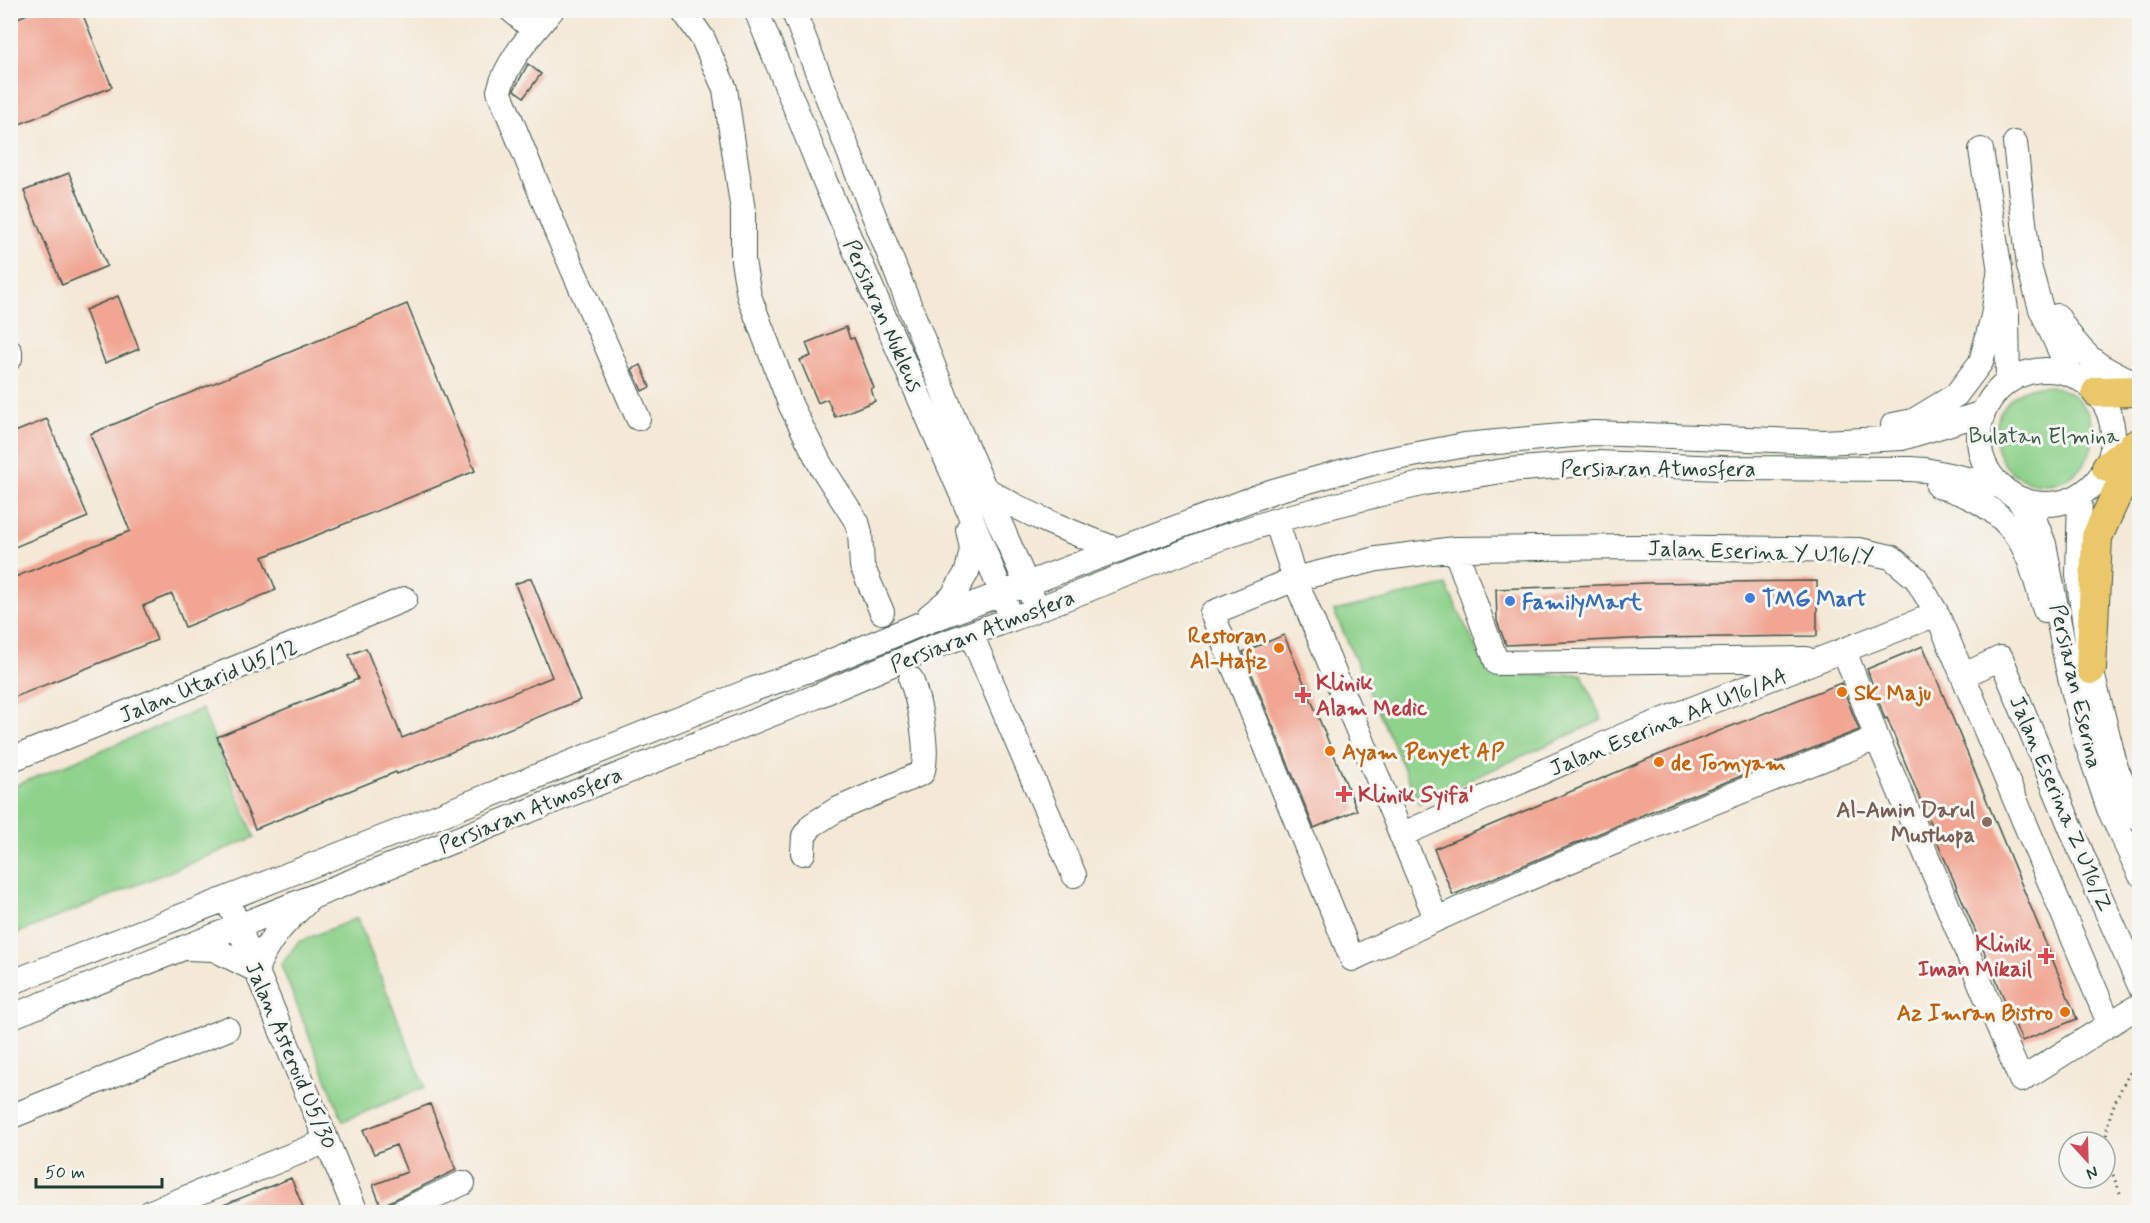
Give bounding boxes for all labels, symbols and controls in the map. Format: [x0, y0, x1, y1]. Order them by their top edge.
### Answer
street label: Persiaran Nukleus [836, 235, 928, 397]
park label: Bulatan Elmina [1968, 423, 2120, 451]
street label: Persiaran Atmosfera [1560, 456, 1756, 484]
street label: Jalan Eserina Y U16/Y [1647, 535, 1875, 571]
street label: Persiaran Atmosfera [886, 584, 1079, 680]
place label: TMG Mart [1762, 586, 1867, 614]
place label: FamilyMart [1522, 589, 1643, 618]
marker: TMG Mart [1743, 591, 1757, 605]
marker: FamilyMart [1503, 594, 1517, 608]
street label: Persiaran Eserina [2043, 602, 2108, 771]
place label: Restoran Al-Hafiz [1188, 623, 1267, 676]
street label: Jalan Utarid U5/12 [116, 633, 302, 730]
marker: Restoran Al-Hafiz [1272, 641, 1286, 655]
street label: Jalan Eserina AA U16/AA [1546, 662, 1792, 783]
place label: Klinik Alam Medic [1316, 670, 1428, 723]
place label: SK Maju [1854, 680, 1931, 708]
marker: SK Maju [1835, 685, 1849, 699]
marker: Klinik Alam Medic [1294, 686, 1312, 704]
street label: Jalan Eserina Z U16/Z [2002, 692, 2118, 916]
place label: Ayam Penyet AP [1342, 739, 1505, 768]
marker: Ayam Penyet AP [1323, 744, 1337, 758]
place label: de Tomyam [1671, 750, 1786, 779]
marker: de Tomyam [1652, 755, 1666, 769]
street label: Persiaran Atmosfera [435, 761, 627, 860]
place label: Klinik Syifa' [1358, 782, 1474, 811]
marker: Klinik Syifa' [1335, 785, 1353, 803]
place label: Al-Amin Darul Musthopa [1836, 797, 1976, 850]
marker: Al-Amin Darul Musthopa [1980, 815, 1994, 829]
place label: Klinik Iman Mikail [1918, 931, 2033, 984]
marker: Klinik Iman Mikail [2037, 947, 2055, 965]
street label: Jalan Asteroid U5/30 [238, 958, 342, 1154]
place label: Az Imran Bistro [1897, 1000, 2053, 1028]
marker: Az Imran Bistro [2058, 1005, 2072, 1019]
north arrow [2057, 1130, 2117, 1190]
scale bar [36, 1151, 162, 1189]
text: 50 m [45, 1161, 85, 1185]
text: N [2083, 1161, 2101, 1184]

